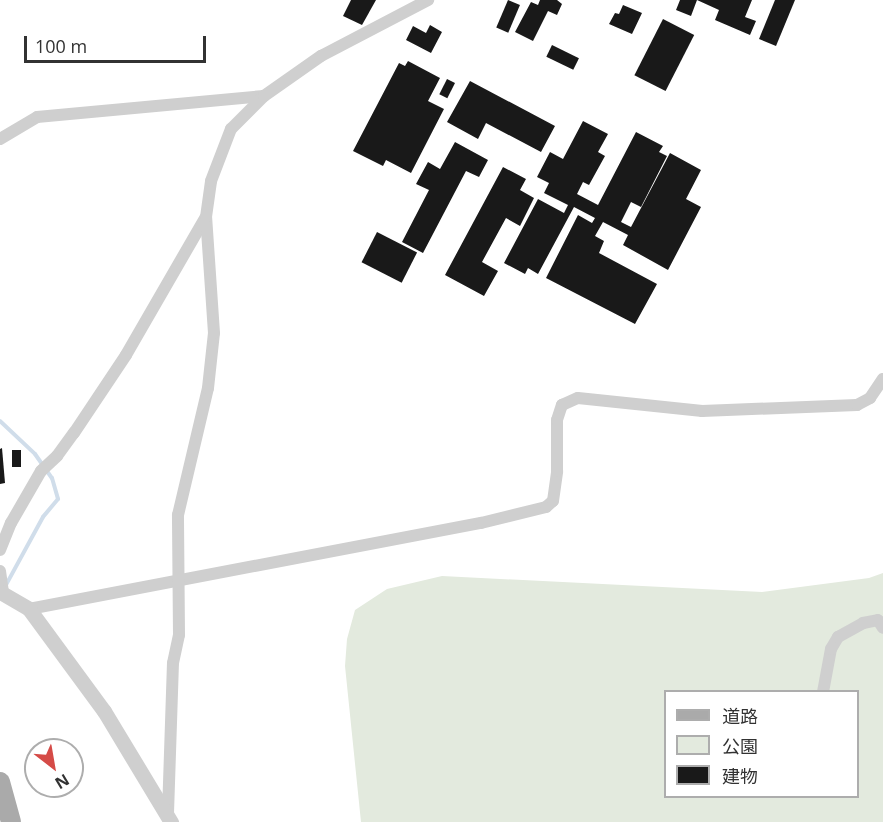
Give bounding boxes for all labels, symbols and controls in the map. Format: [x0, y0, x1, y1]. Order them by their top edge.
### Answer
scale bar [27, 24, 208, 62]
text: 100 m [35, 34, 87, 58]
legend [664, 690, 859, 798]
text: 道路 [722, 704, 758, 728]
text: 公園 [722, 734, 758, 758]
north arrow [24, 738, 84, 798]
text: 建物 [722, 764, 758, 788]
text: N [51, 769, 73, 794]

